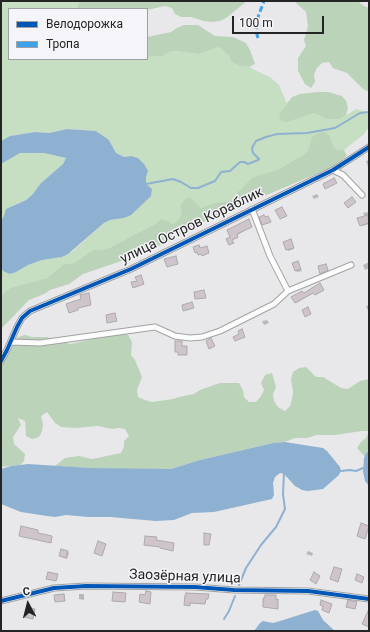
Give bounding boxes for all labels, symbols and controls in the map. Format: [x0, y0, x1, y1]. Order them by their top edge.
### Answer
legend [8, 8, 148, 60]
scale bar [234, 8, 326, 34]
text: 100 m [239, 16, 273, 30]
text: Велодорожка [46, 17, 123, 31]
text: Тропа [46, 37, 80, 51]
street label: улица Остров Кораблик [118, 184, 266, 268]
street label: Заозёрная улица [129, 567, 241, 587]
north arrow [8, 584, 48, 624]
text: С [22, 585, 31, 598]

